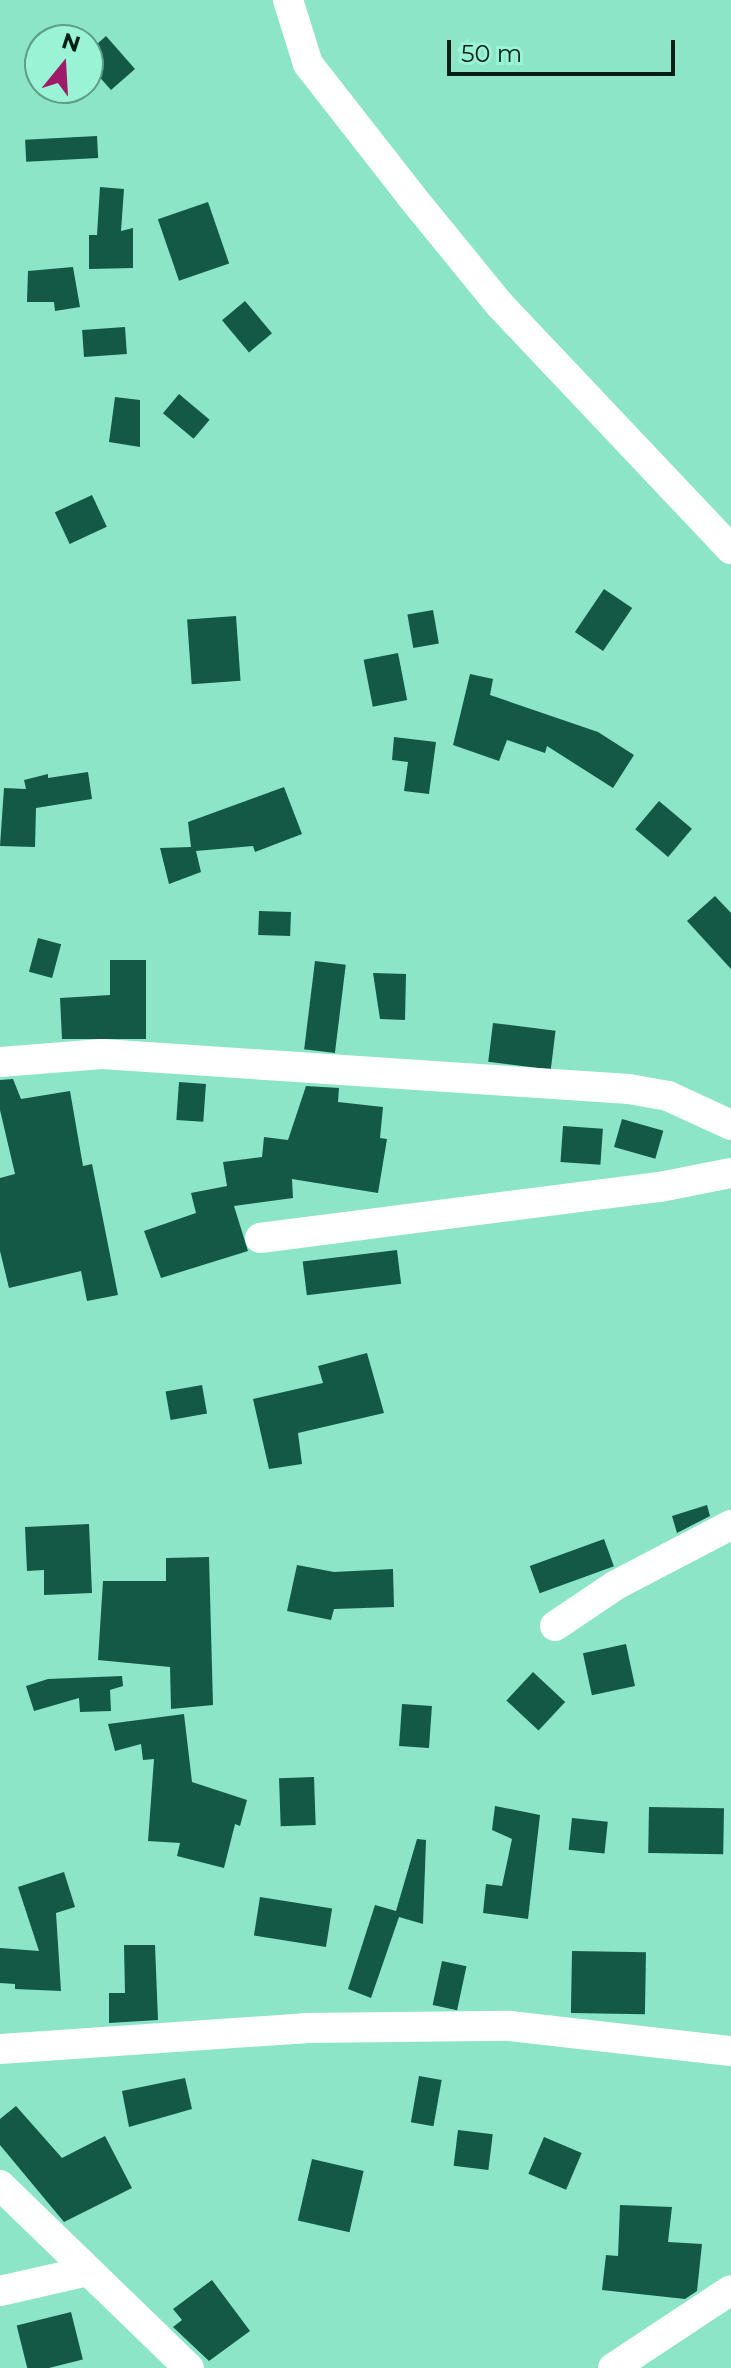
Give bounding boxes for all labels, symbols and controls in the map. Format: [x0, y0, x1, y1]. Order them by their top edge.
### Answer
north arrow [24, 24, 104, 104]
scale bar [451, 24, 679, 74]
text: N [58, 27, 84, 58]
text: 50 m [461, 39, 522, 68]

